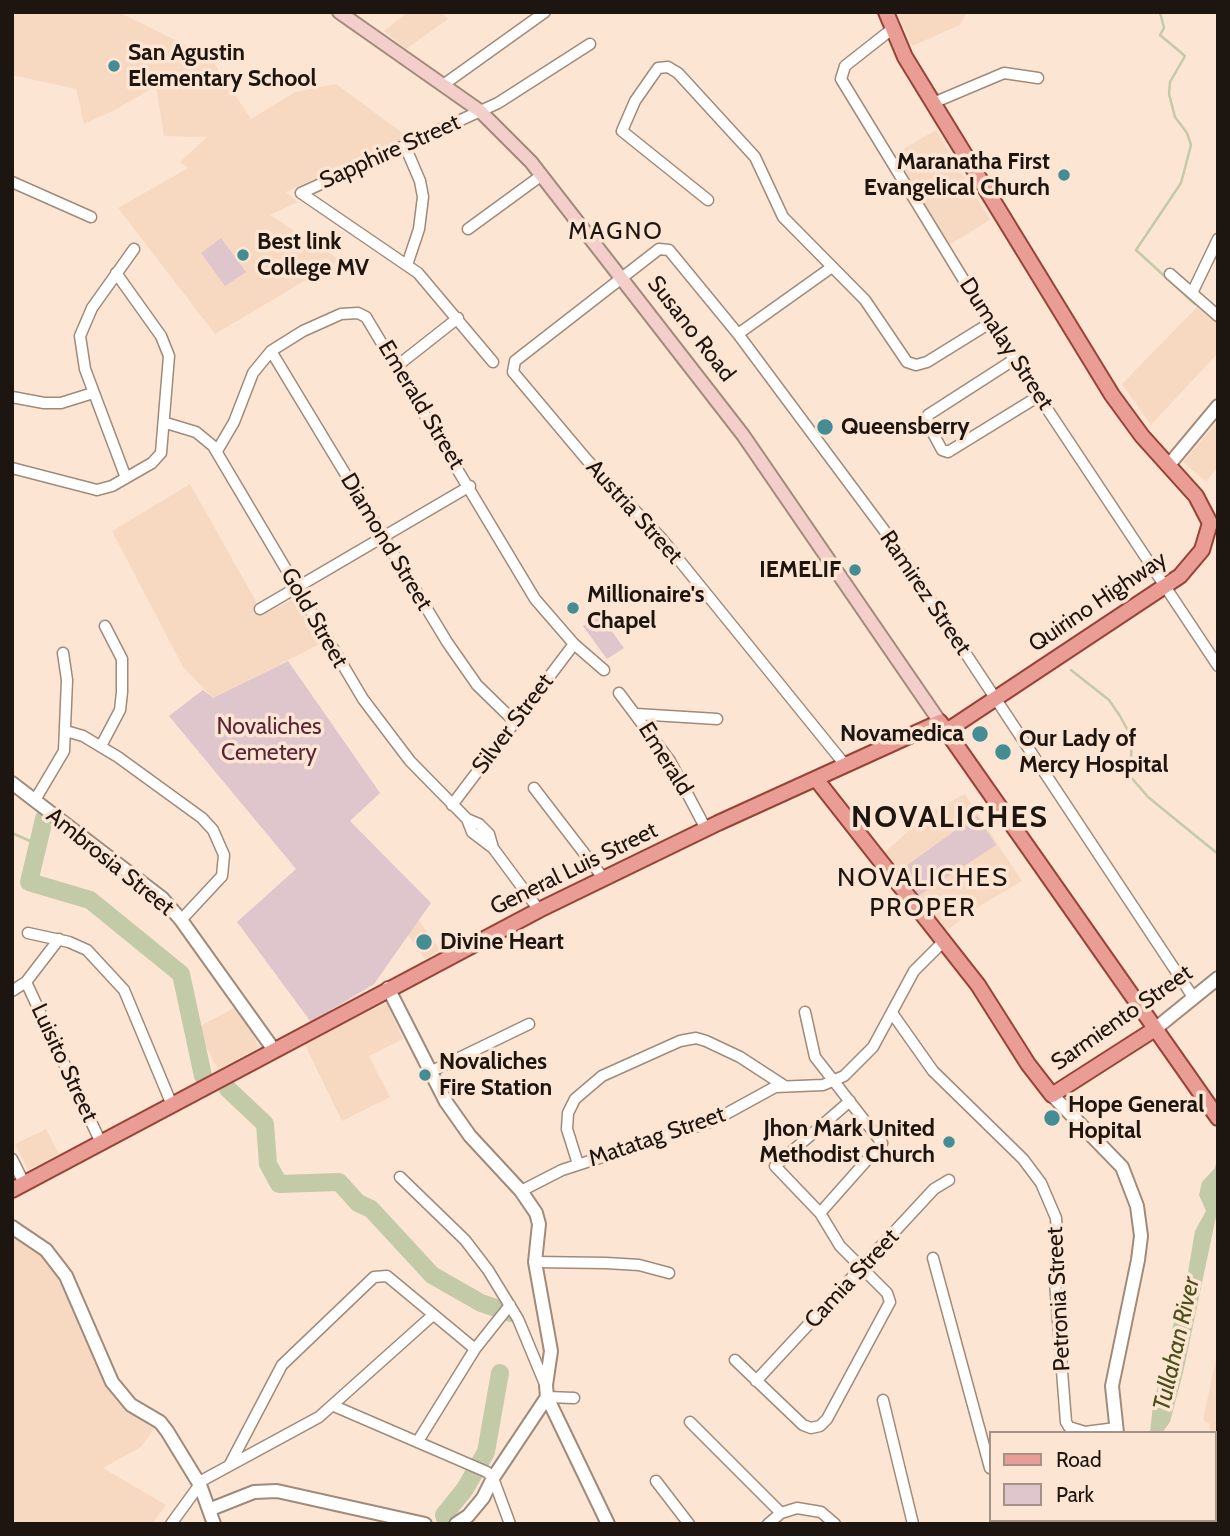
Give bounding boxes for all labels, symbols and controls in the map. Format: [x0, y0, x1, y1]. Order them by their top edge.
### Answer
place label: San Agustin Elementary School [128, 39, 316, 93]
marker: San Agustin Elementary School [106, 58, 122, 74]
street label: Sapphire Street [316, 109, 464, 195]
place label: Maranatha First Evangelical Church [864, 148, 1050, 202]
marker: Maranatha First Evangelical Church [1056, 167, 1072, 183]
district label: MAGNO [569, 218, 663, 246]
place label: Best link College MV [257, 228, 369, 282]
marker: Best link College MV [235, 247, 251, 263]
street label: Susano Road [641, 271, 741, 387]
street label: Dumalay Street [953, 273, 1059, 415]
street label: Emerald Street [372, 336, 470, 474]
place label: Queensberry [841, 413, 970, 441]
marker: Queensberry [815, 417, 835, 437]
street label: Austria Street [580, 454, 688, 570]
street label: Diamond Street [334, 468, 438, 616]
street label: Ramirez Street [873, 526, 977, 660]
street label: Quirino Highway [1024, 546, 1172, 658]
place label: IEMELIF [759, 556, 841, 584]
marker: IEMELIF [847, 562, 863, 578]
street label: Gold Street [274, 563, 354, 673]
place label: Millionaire's Chapel [587, 581, 704, 635]
marker: Millionaire's Chapel [565, 600, 581, 616]
street label: Silver Street [467, 669, 559, 779]
park label: Novaliches Cemetery [216, 713, 322, 767]
street label: Emerald [632, 717, 698, 801]
place label: Novamedica [840, 720, 964, 748]
marker: Novamedica [970, 724, 990, 744]
place label: Our Lady of Mercy Hospital [1019, 725, 1168, 779]
marker: Our Lady of Mercy Hospital [993, 742, 1013, 762]
district label: NOVALICHES [852, 800, 1048, 836]
street label: Ambrosia Street [41, 802, 179, 922]
street label: General Luis Street [486, 817, 662, 921]
district label: NOVALICHES PROPER [838, 862, 1008, 924]
place label: Divine Heart [440, 928, 564, 956]
marker: Divine Heart [414, 932, 434, 952]
street label: Sarmiento Street [1046, 959, 1198, 1077]
street label: Luisito Street [25, 999, 103, 1127]
place label: Novaliches Fire Station [439, 1048, 552, 1102]
marker: Novaliches Fire Station [417, 1067, 433, 1083]
place label: Hope General Hopital [1068, 1091, 1204, 1145]
street label: Matatag Street [585, 1101, 729, 1173]
marker: Hope General Hopital [1042, 1108, 1062, 1128]
place label: Jhon Mark United Methodist Church [759, 1115, 935, 1169]
marker: Jhon Mark United Methodist Church [941, 1134, 957, 1150]
street label: Camia Street [799, 1224, 905, 1334]
street label: Petronia Street [1041, 1226, 1077, 1372]
water label: Tullahan River [1148, 1274, 1206, 1414]
legend [988, 1431, 1216, 1522]
text: Road [1056, 1447, 1102, 1472]
text: Park [1056, 1482, 1094, 1507]

